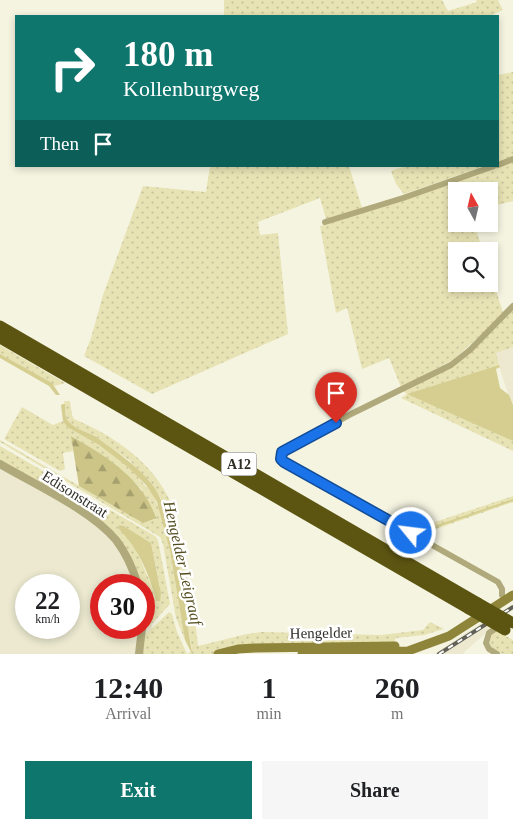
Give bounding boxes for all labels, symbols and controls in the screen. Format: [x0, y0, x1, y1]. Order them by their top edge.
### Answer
icon: right [40, 35, 105, 100]
text: 180 m [123, 35, 213, 74]
text: Kollenburgweg [123, 76, 259, 101]
icon: arrive [89, 130, 117, 158]
text: Then [40, 133, 79, 154]
north arrow [448, 182, 498, 232]
map controls [448, 182, 498, 292]
button: search [448, 242, 498, 292]
pin [315, 372, 357, 423]
icon: arrive [322, 379, 350, 407]
road number: A12 [222, 452, 256, 476]
street label: Edisonstraat [39, 468, 111, 521]
water label: Hengelder Leigraaf [159, 498, 206, 629]
position arrow [384, 506, 436, 558]
speed limit sign: 30 [90, 574, 155, 639]
text: 22 [35, 587, 60, 614]
text: km/h [35, 612, 60, 626]
street label: Hengelder [290, 624, 352, 642]
text: 12:40 [93, 671, 163, 704]
text: 1 [261, 671, 276, 704]
text: 260 [375, 671, 420, 704]
text: Arrival [105, 705, 151, 722]
text: min [257, 705, 281, 722]
text: m [391, 705, 403, 722]
button: Exit [25, 761, 252, 819]
button: Share [262, 761, 488, 819]

